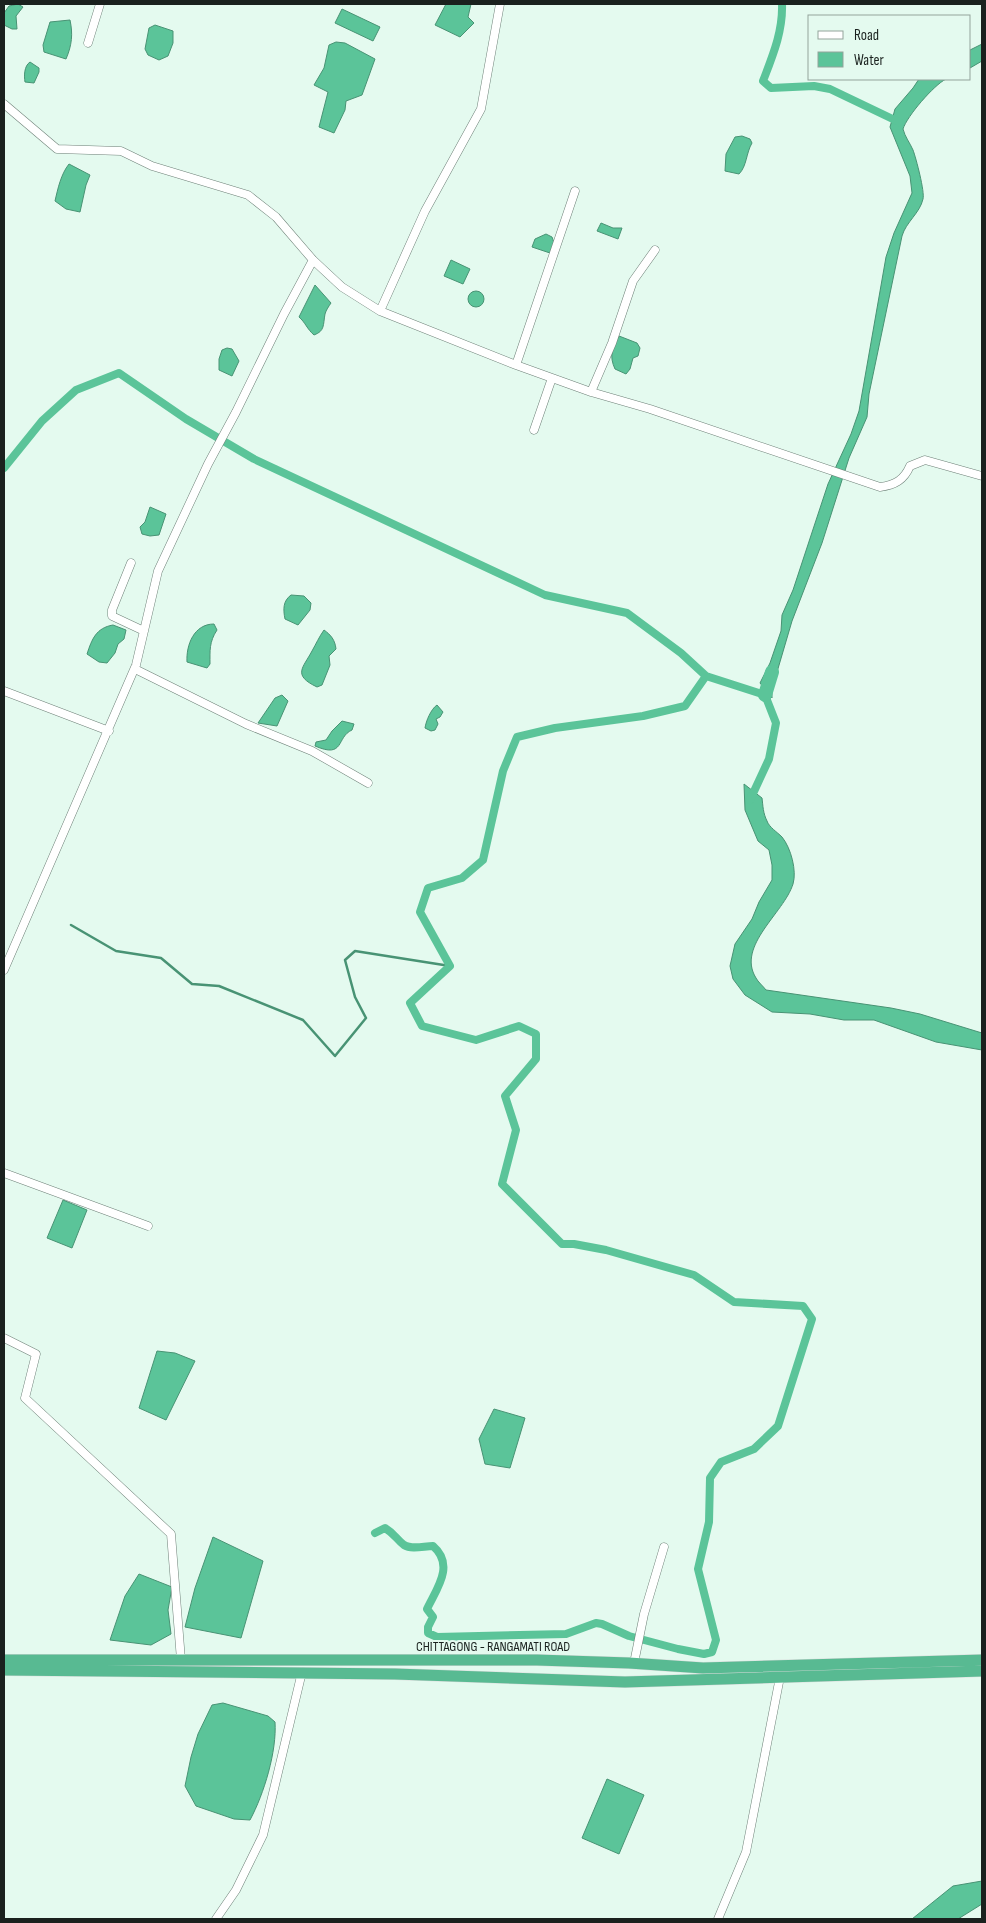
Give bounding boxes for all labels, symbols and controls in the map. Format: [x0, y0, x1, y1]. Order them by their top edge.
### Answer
legend [808, 15, 971, 80]
text: Road [854, 26, 879, 45]
text: Water [854, 51, 885, 70]
street label: CHITTAGONG - RANGAMATI ROAD [416, 1638, 570, 1655]

